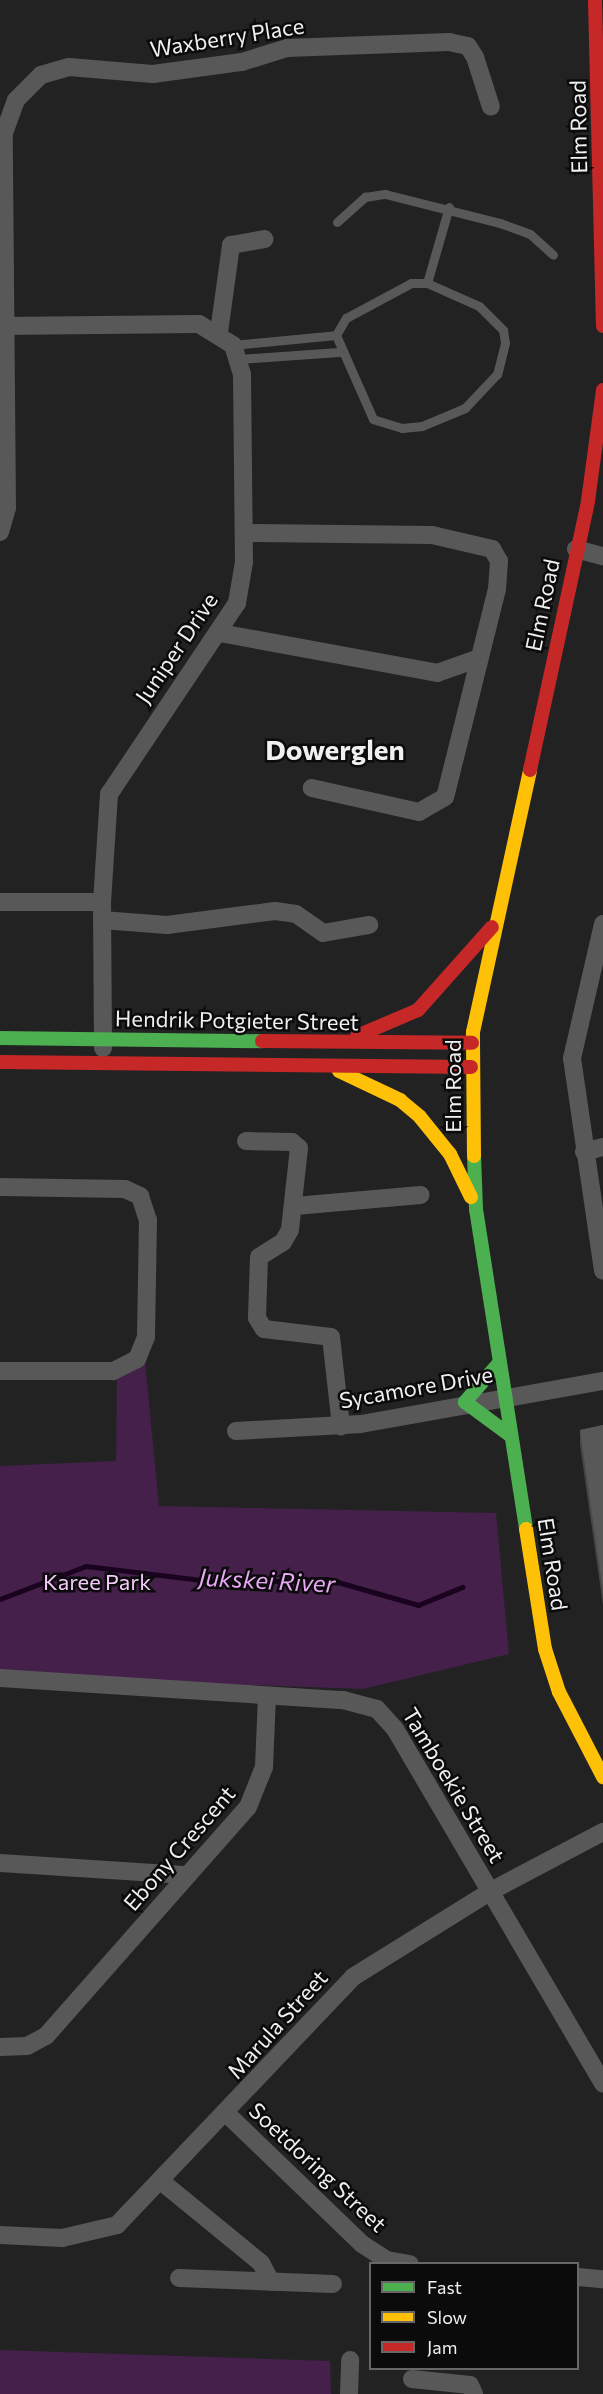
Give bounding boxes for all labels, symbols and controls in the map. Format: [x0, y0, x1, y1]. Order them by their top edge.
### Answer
street label: Waxberry Place [148, 12, 306, 62]
street label: Elm Road [564, 80, 592, 174]
street label: Elm Road [519, 557, 565, 653]
street label: Juniper Drive [129, 588, 223, 708]
district label: Dowerglen [265, 732, 405, 766]
street label: Hendrik Potgieter Street [115, 1005, 359, 1035]
street label: Elm Road [440, 1039, 466, 1133]
street label: Sycamore Drive [337, 1360, 495, 1414]
street label: Elm Road [533, 1516, 573, 1612]
water label: Jukskei River [198, 1562, 336, 1598]
park label: Karee Park [43, 1569, 151, 1595]
street label: Tamboekie Street [397, 1703, 511, 1867]
street label: Ebony Crescent [118, 1780, 240, 1916]
street label: Marula Street [221, 1964, 333, 2084]
street label: Soetdoring Street [244, 2097, 392, 2237]
legend [369, 2262, 579, 2370]
text: Fast [427, 2276, 462, 2298]
text: Slow [427, 2306, 467, 2328]
text: Jam [427, 2336, 457, 2358]

